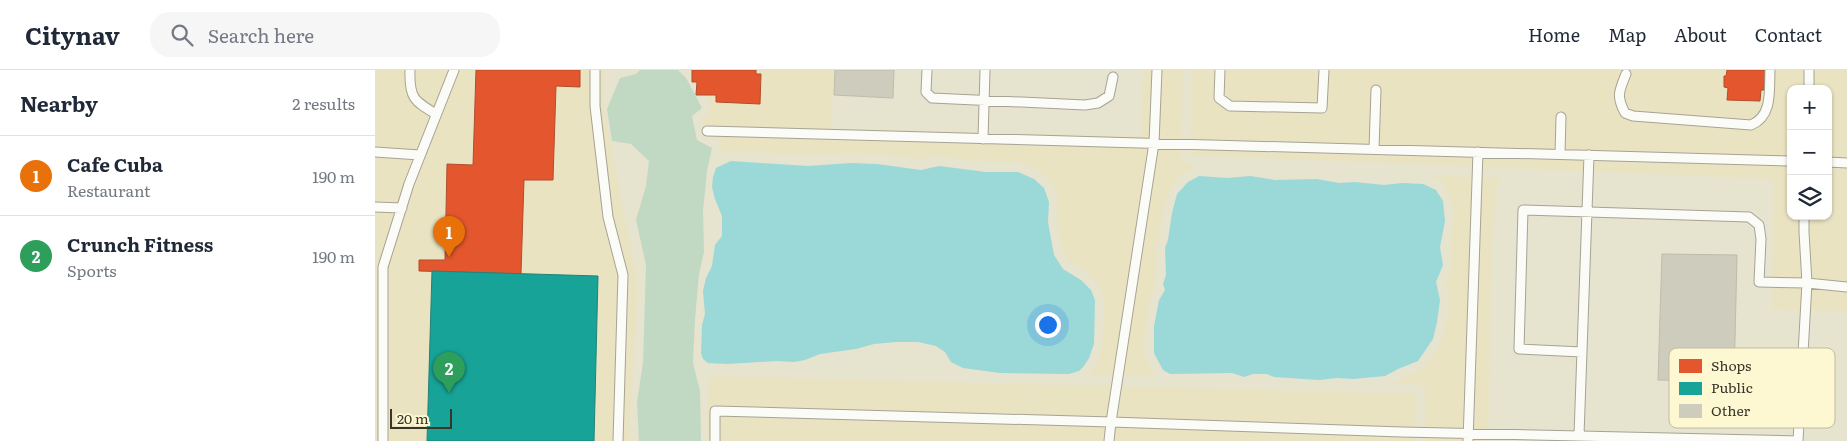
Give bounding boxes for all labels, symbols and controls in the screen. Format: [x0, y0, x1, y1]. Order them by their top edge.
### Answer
search box [150, 12, 500, 57]
text: Citynav [25, 17, 120, 52]
icon: search [168, 21, 196, 49]
text: Search here [208, 21, 314, 49]
text: Home [1528, 21, 1580, 48]
text: Map [1608, 21, 1646, 48]
text: About [1674, 21, 1727, 48]
text: Contact [1755, 21, 1822, 48]
map controls [1787, 85, 1832, 220]
button: + [1787, 85, 1832, 130]
text: Nearby [20, 87, 98, 118]
text: 2 results [292, 91, 355, 115]
button: − [1787, 130, 1832, 175]
text: Cafe Cuba [67, 150, 163, 178]
text: 1 [33, 164, 39, 188]
text: 190 m [312, 164, 355, 188]
button: layers [1787, 175, 1832, 220]
text: Restaurant [67, 178, 151, 202]
pin: 1 [433, 216, 465, 257]
text: Crunch Fitness [67, 230, 213, 258]
text: 2 [32, 244, 40, 268]
text: 190 m [312, 244, 355, 268]
text: Sports [67, 258, 117, 282]
your location [1035, 312, 1061, 338]
legend [1669, 348, 1835, 428]
pin: 2 [433, 352, 465, 393]
text: Shops [1711, 355, 1751, 375]
text: Public [1711, 377, 1753, 397]
text: Other [1711, 400, 1751, 420]
scale bar [390, 406, 453, 429]
text: 20 m [397, 408, 429, 428]

